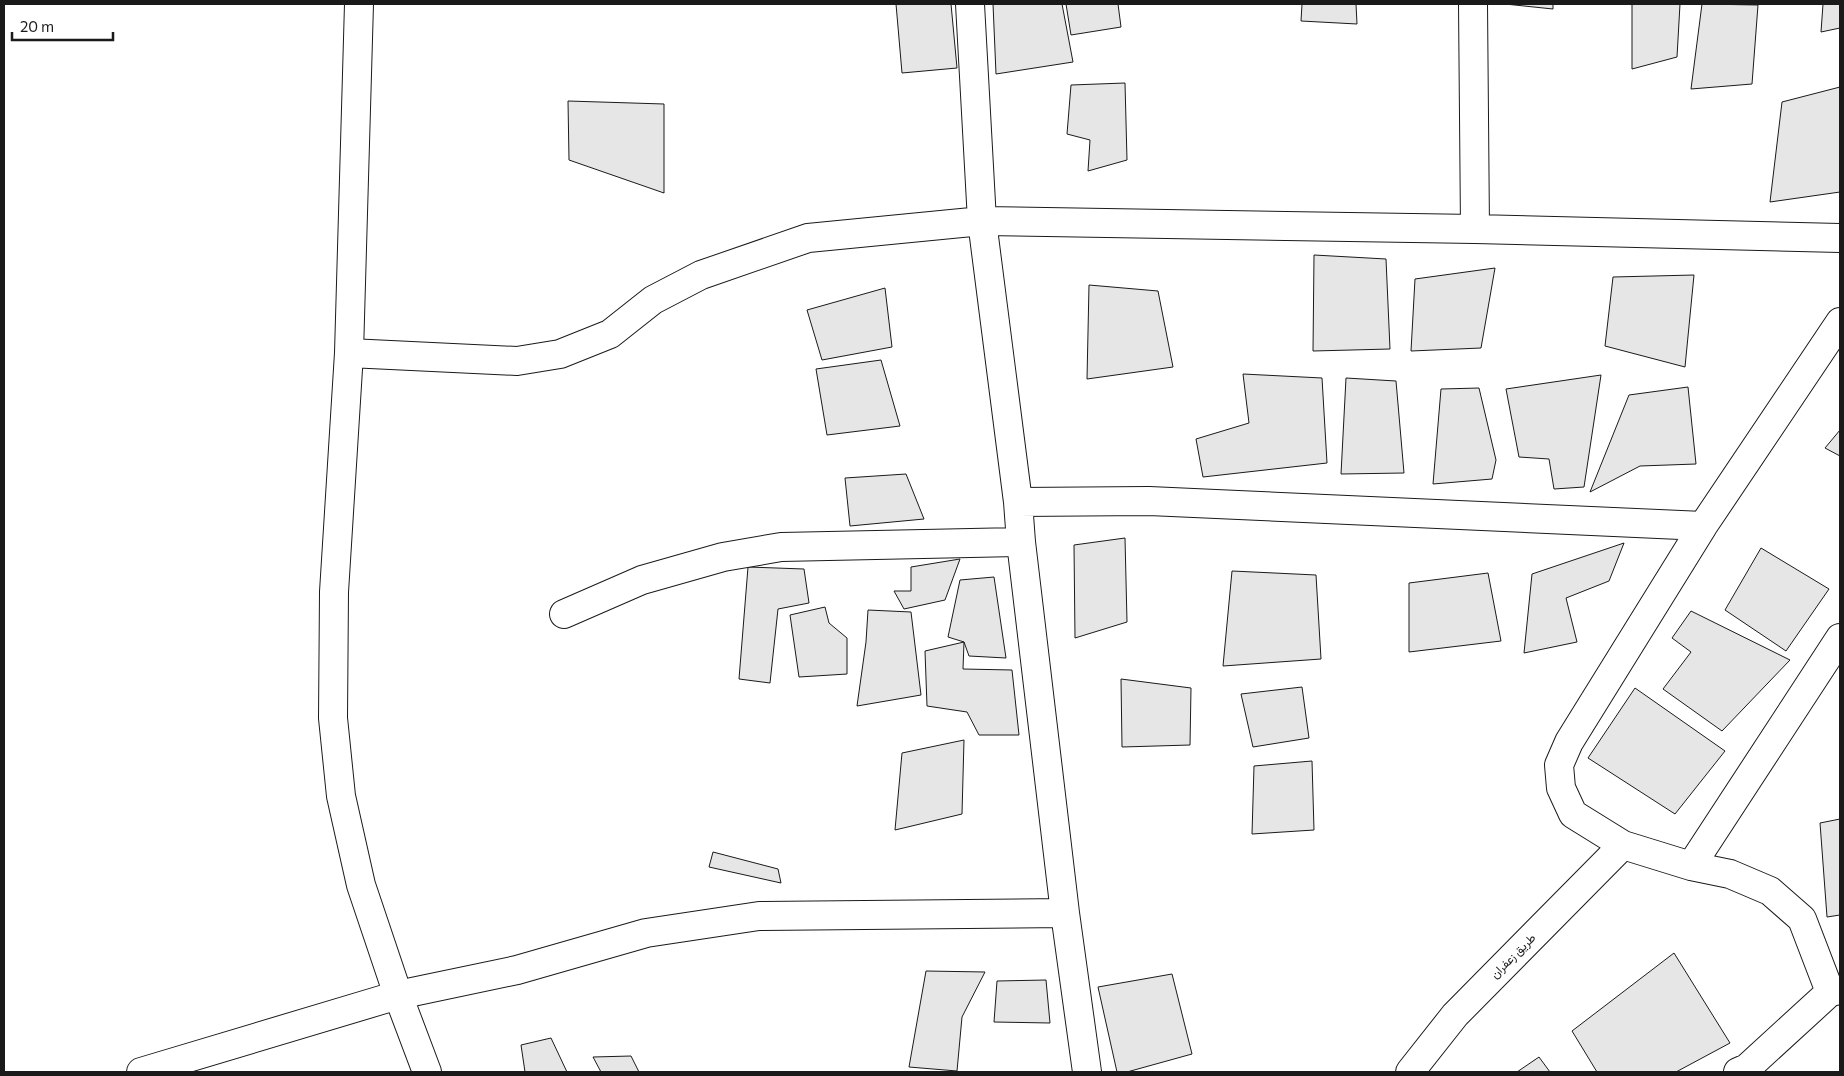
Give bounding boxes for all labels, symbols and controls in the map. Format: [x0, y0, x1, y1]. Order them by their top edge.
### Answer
scale bar [12, 10, 114, 42]
text: 20 m [20, 17, 54, 35]
street label: طريق زعفران [1487, 930, 1539, 982]

